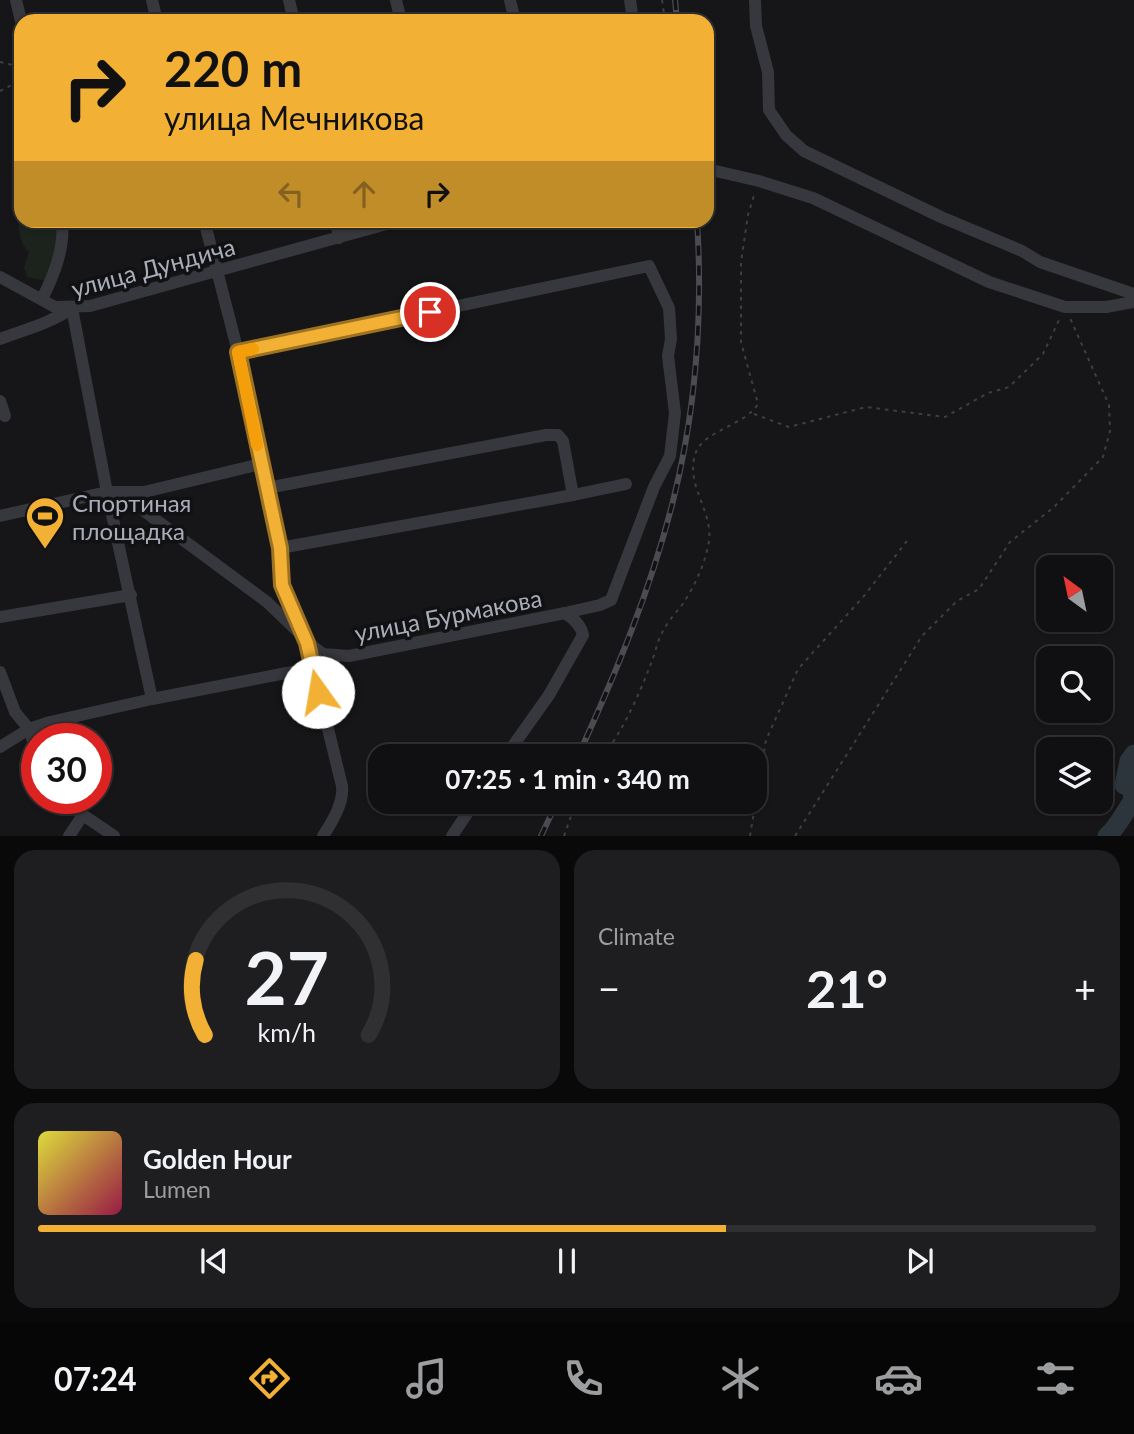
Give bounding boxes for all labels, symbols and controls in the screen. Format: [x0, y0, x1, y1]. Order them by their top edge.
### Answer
text: 220 m [164, 39, 302, 97]
icon: right [49, 42, 140, 133]
text: улица Мечникова [164, 98, 424, 137]
icon: left [272, 175, 310, 213]
icon: ahead [345, 175, 383, 213]
icon: right [418, 175, 456, 213]
street label: улица Дундича [68, 231, 238, 303]
pin [400, 282, 460, 342]
icon: arrive [411, 293, 449, 331]
place label: Спортиная площадка [72, 488, 191, 545]
sports icon: Спортиная площадка [24, 495, 66, 550]
north arrow [1036, 555, 1113, 632]
map controls [1036, 555, 1113, 814]
street label: улица Бурмакова [352, 583, 544, 647]
button: search [1036, 646, 1113, 723]
position arrow [281, 655, 355, 729]
speed limit sign: 30 [21, 723, 112, 814]
button: layers [1036, 737, 1113, 814]
text: 07:25 · 1 min · 340 m [445, 763, 690, 795]
text: Climate [598, 922, 675, 950]
text: 27 [245, 934, 329, 1022]
text: 21° [806, 957, 888, 1019]
text: − [598, 965, 620, 1011]
text: + [1074, 965, 1096, 1011]
text: km/h [258, 1017, 316, 1047]
text: Golden Hour [143, 1143, 292, 1175]
text: Lumen [143, 1175, 211, 1203]
icon: previous [195, 1242, 233, 1280]
icon: pause [548, 1242, 586, 1280]
icon: next [901, 1242, 939, 1280]
icon: directions [245, 1354, 294, 1403]
icon: music [402, 1354, 451, 1403]
icon: phone [559, 1354, 608, 1403]
icon: climate [716, 1354, 765, 1403]
icon: car [874, 1354, 923, 1403]
icon: filters [1031, 1354, 1080, 1403]
text: 07:24 [54, 1359, 137, 1398]

